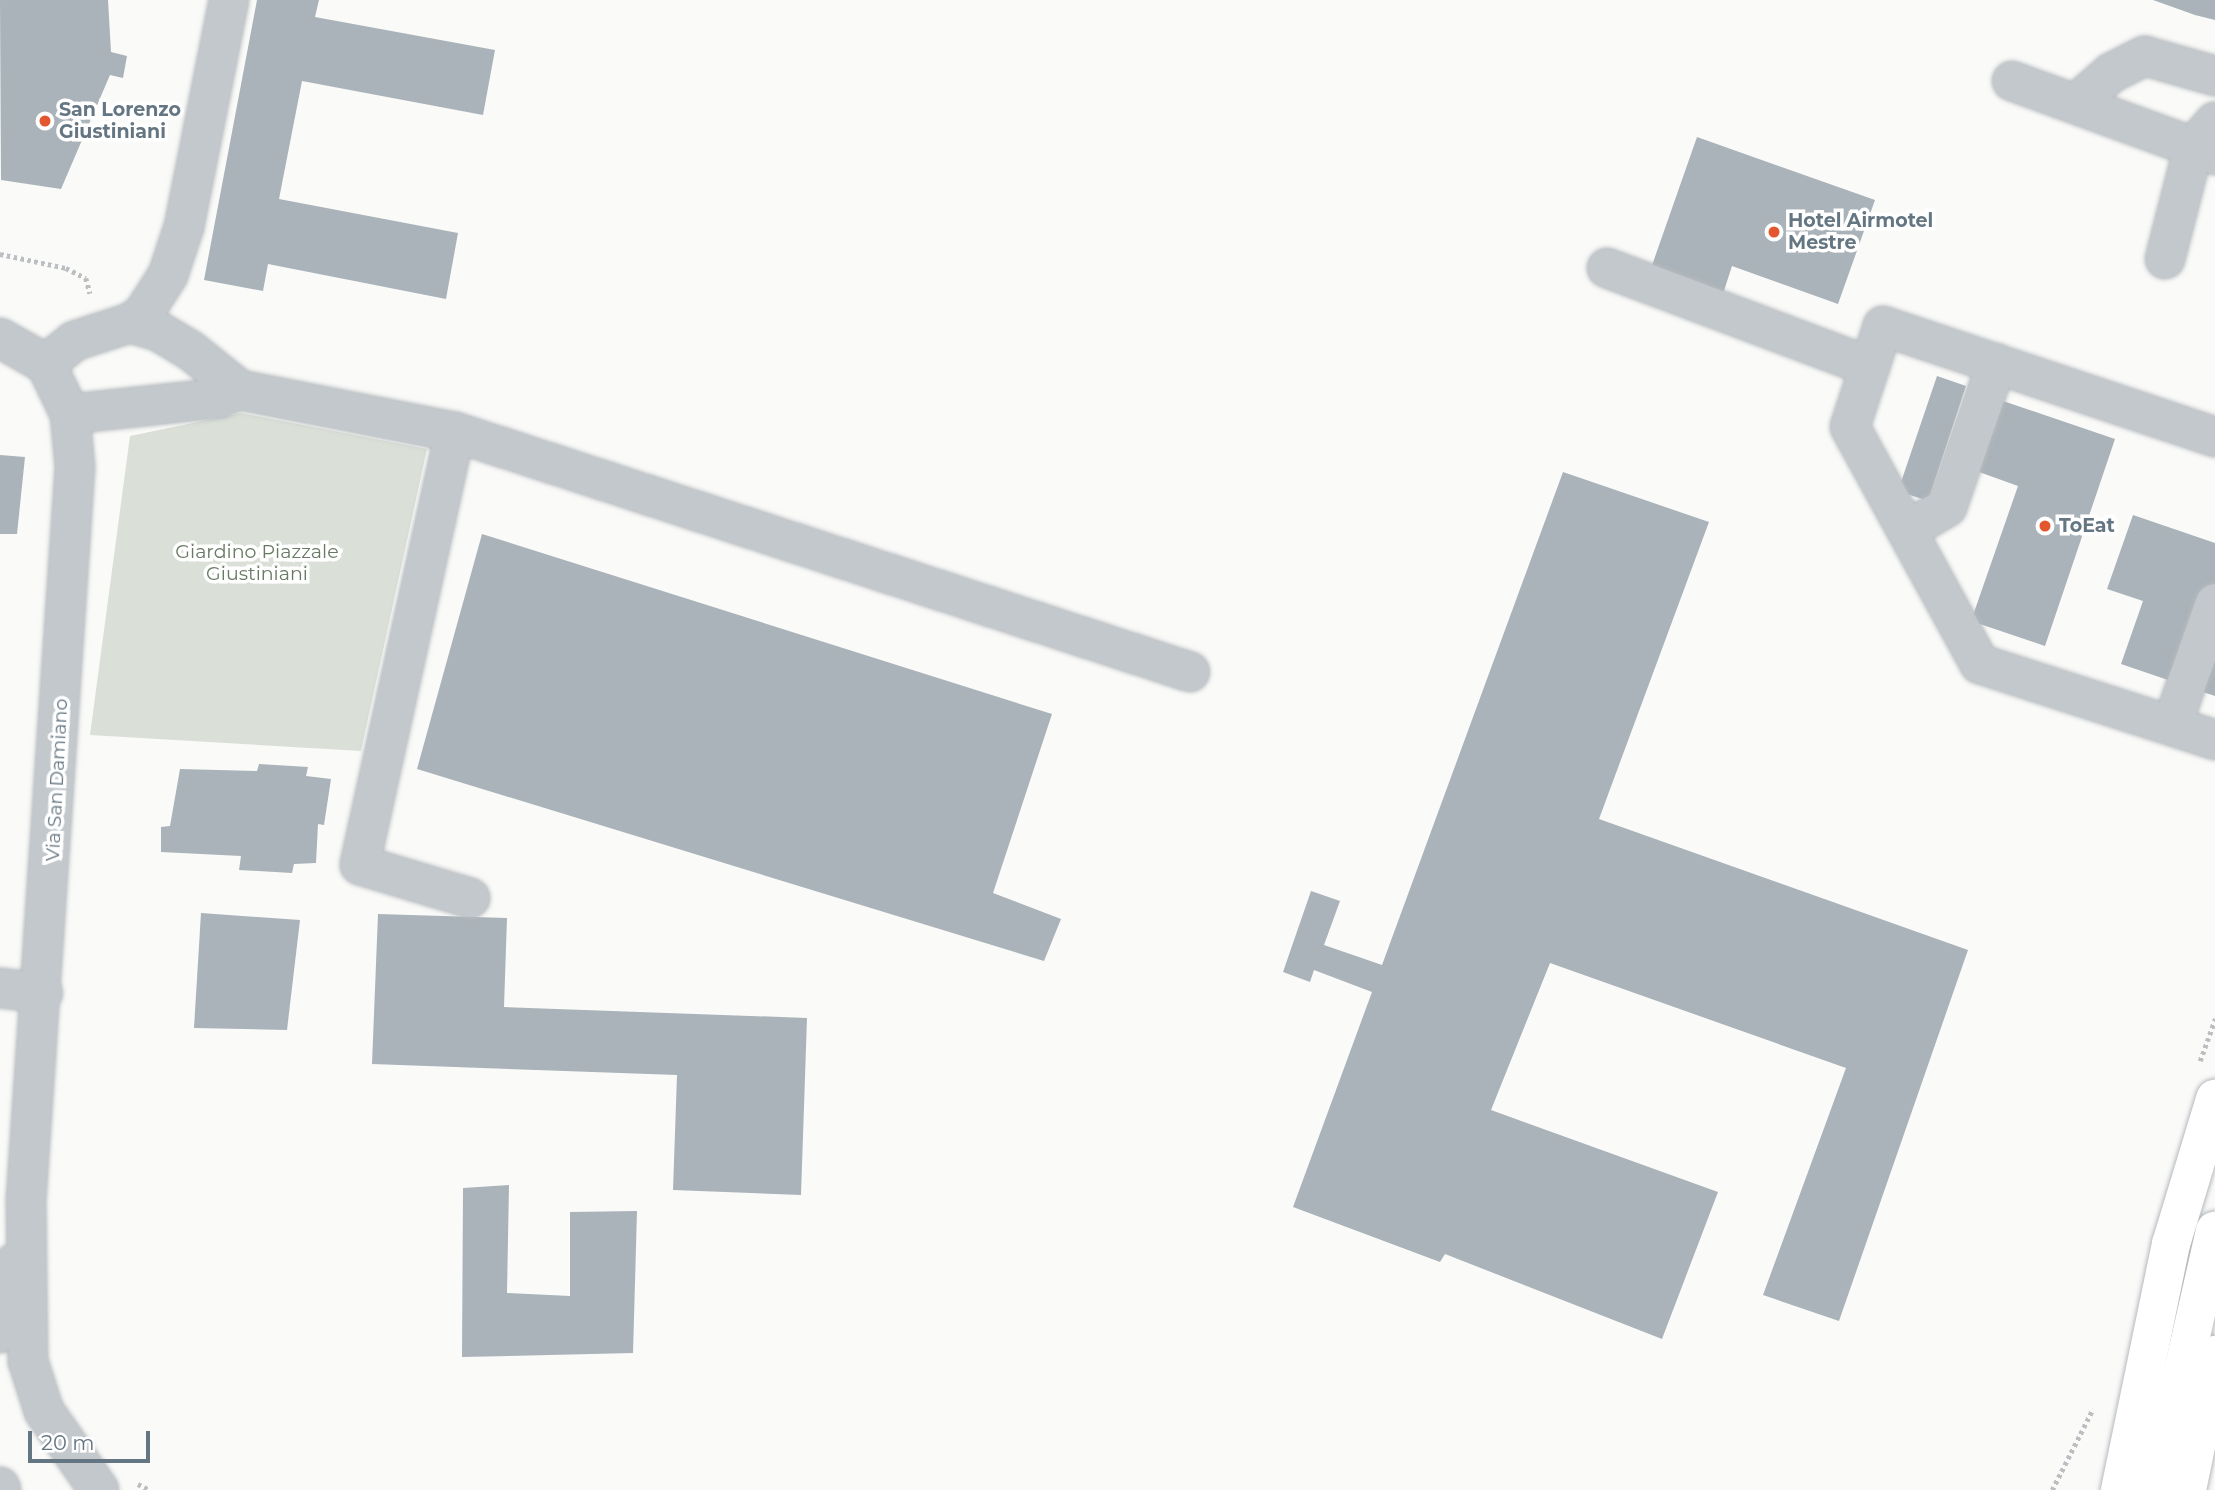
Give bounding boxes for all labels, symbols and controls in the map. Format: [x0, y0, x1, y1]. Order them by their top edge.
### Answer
place label: San Lorenzo Giustiniani [59, 99, 181, 143]
marker: San Lorenzo Giustiniani [37, 113, 53, 129]
place label: Hotel Airmotel Mestre [1788, 210, 1933, 254]
marker: Hotel Airmotel Mestre [1766, 224, 1782, 240]
place label: ToEat [2059, 515, 2115, 537]
marker: ToEat [2037, 518, 2053, 534]
park label: Giardino Piazzale Giustiniani [175, 541, 339, 585]
street label: Via San Damiano [41, 698, 73, 862]
scale bar [32, 1416, 154, 1460]
text: 20 m [41, 1430, 95, 1455]

